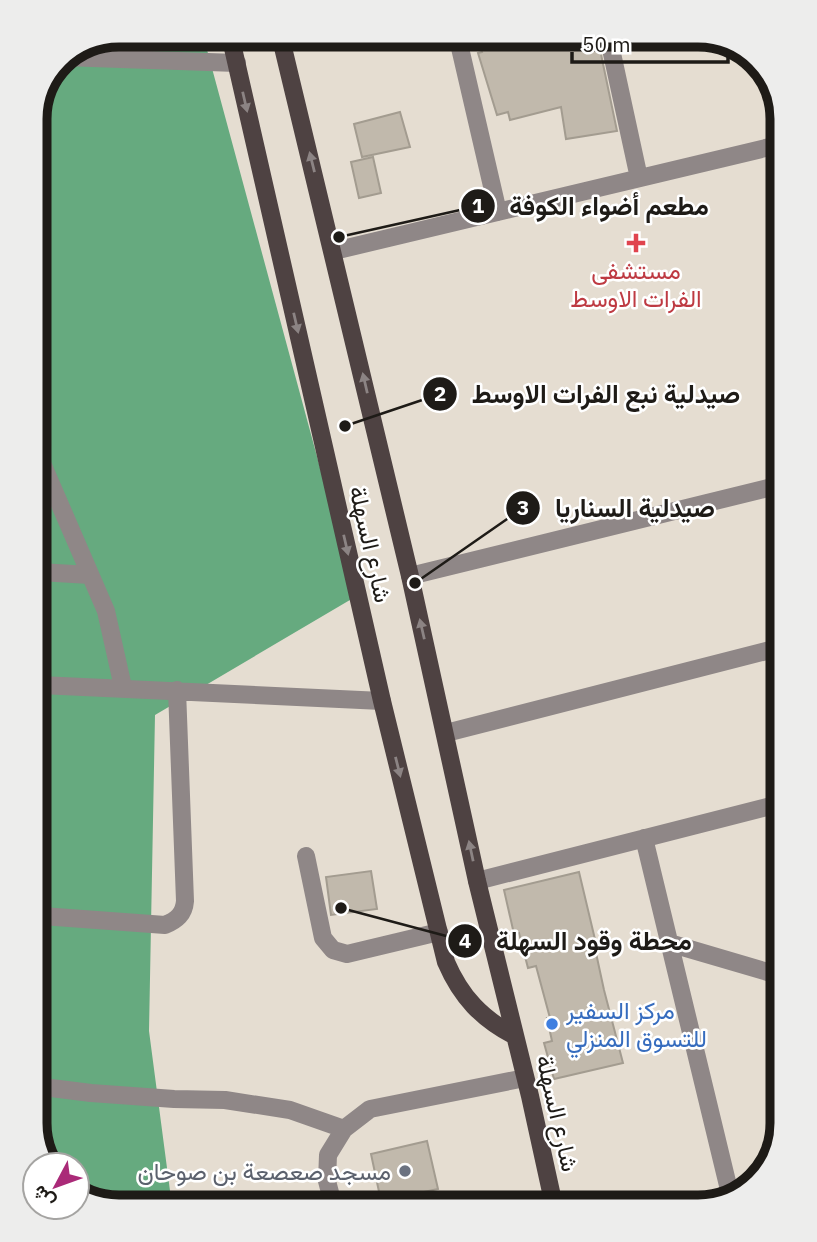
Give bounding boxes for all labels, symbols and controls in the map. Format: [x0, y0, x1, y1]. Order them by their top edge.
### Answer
scale bar [572, 21, 728, 65]
text: 50 m [582, 30, 631, 58]
one-way arrow [240, 91, 251, 113]
one-way arrow [306, 151, 317, 173]
callout: مطعم أضواء الكوفة [460, 182, 723, 229]
text: مطعم أضواء الكوفة [509, 188, 709, 223]
text: 1 [472, 191, 485, 219]
marker: مستشفى الفرات الاوسط [626, 233, 646, 253]
place label: مستشفى الفرات الاوسط [570, 254, 702, 314]
one-way arrow [291, 312, 302, 334]
callout: صيدلية نبع الفرات الاوسط [423, 371, 755, 418]
one-way arrow [359, 372, 370, 394]
text: صيدلية نبع الفرات الاوسط [472, 376, 740, 412]
text: 2 [434, 379, 446, 407]
street label: شارع السهلة [341, 483, 400, 606]
callout: صيدلية السناريا [506, 484, 729, 531]
text: صيدلية السناريا [555, 490, 715, 524]
text: 3 [517, 493, 529, 521]
one-way arrow [341, 534, 352, 556]
one-way arrow [416, 618, 427, 640]
one-way arrow [393, 756, 404, 778]
one-way arrow [465, 840, 476, 862]
callout: محطة وقود السهلة [447, 917, 706, 964]
text: محطة وقود السهلة [496, 923, 692, 957]
text: 4 [459, 926, 471, 954]
place label: مركز السفير للتسوق المنزلي [565, 994, 707, 1058]
marker: مركز السفير للتسوق المنزلي [544, 1016, 560, 1032]
street label: شارع السهلة [528, 1052, 587, 1175]
north arrow [21, 1151, 91, 1221]
place label: مسجد صعصعة بن صوحان [137, 1155, 391, 1187]
marker: مسجد صعصعة بن صوحان [397, 1163, 413, 1179]
text: ش [27, 1181, 60, 1214]

